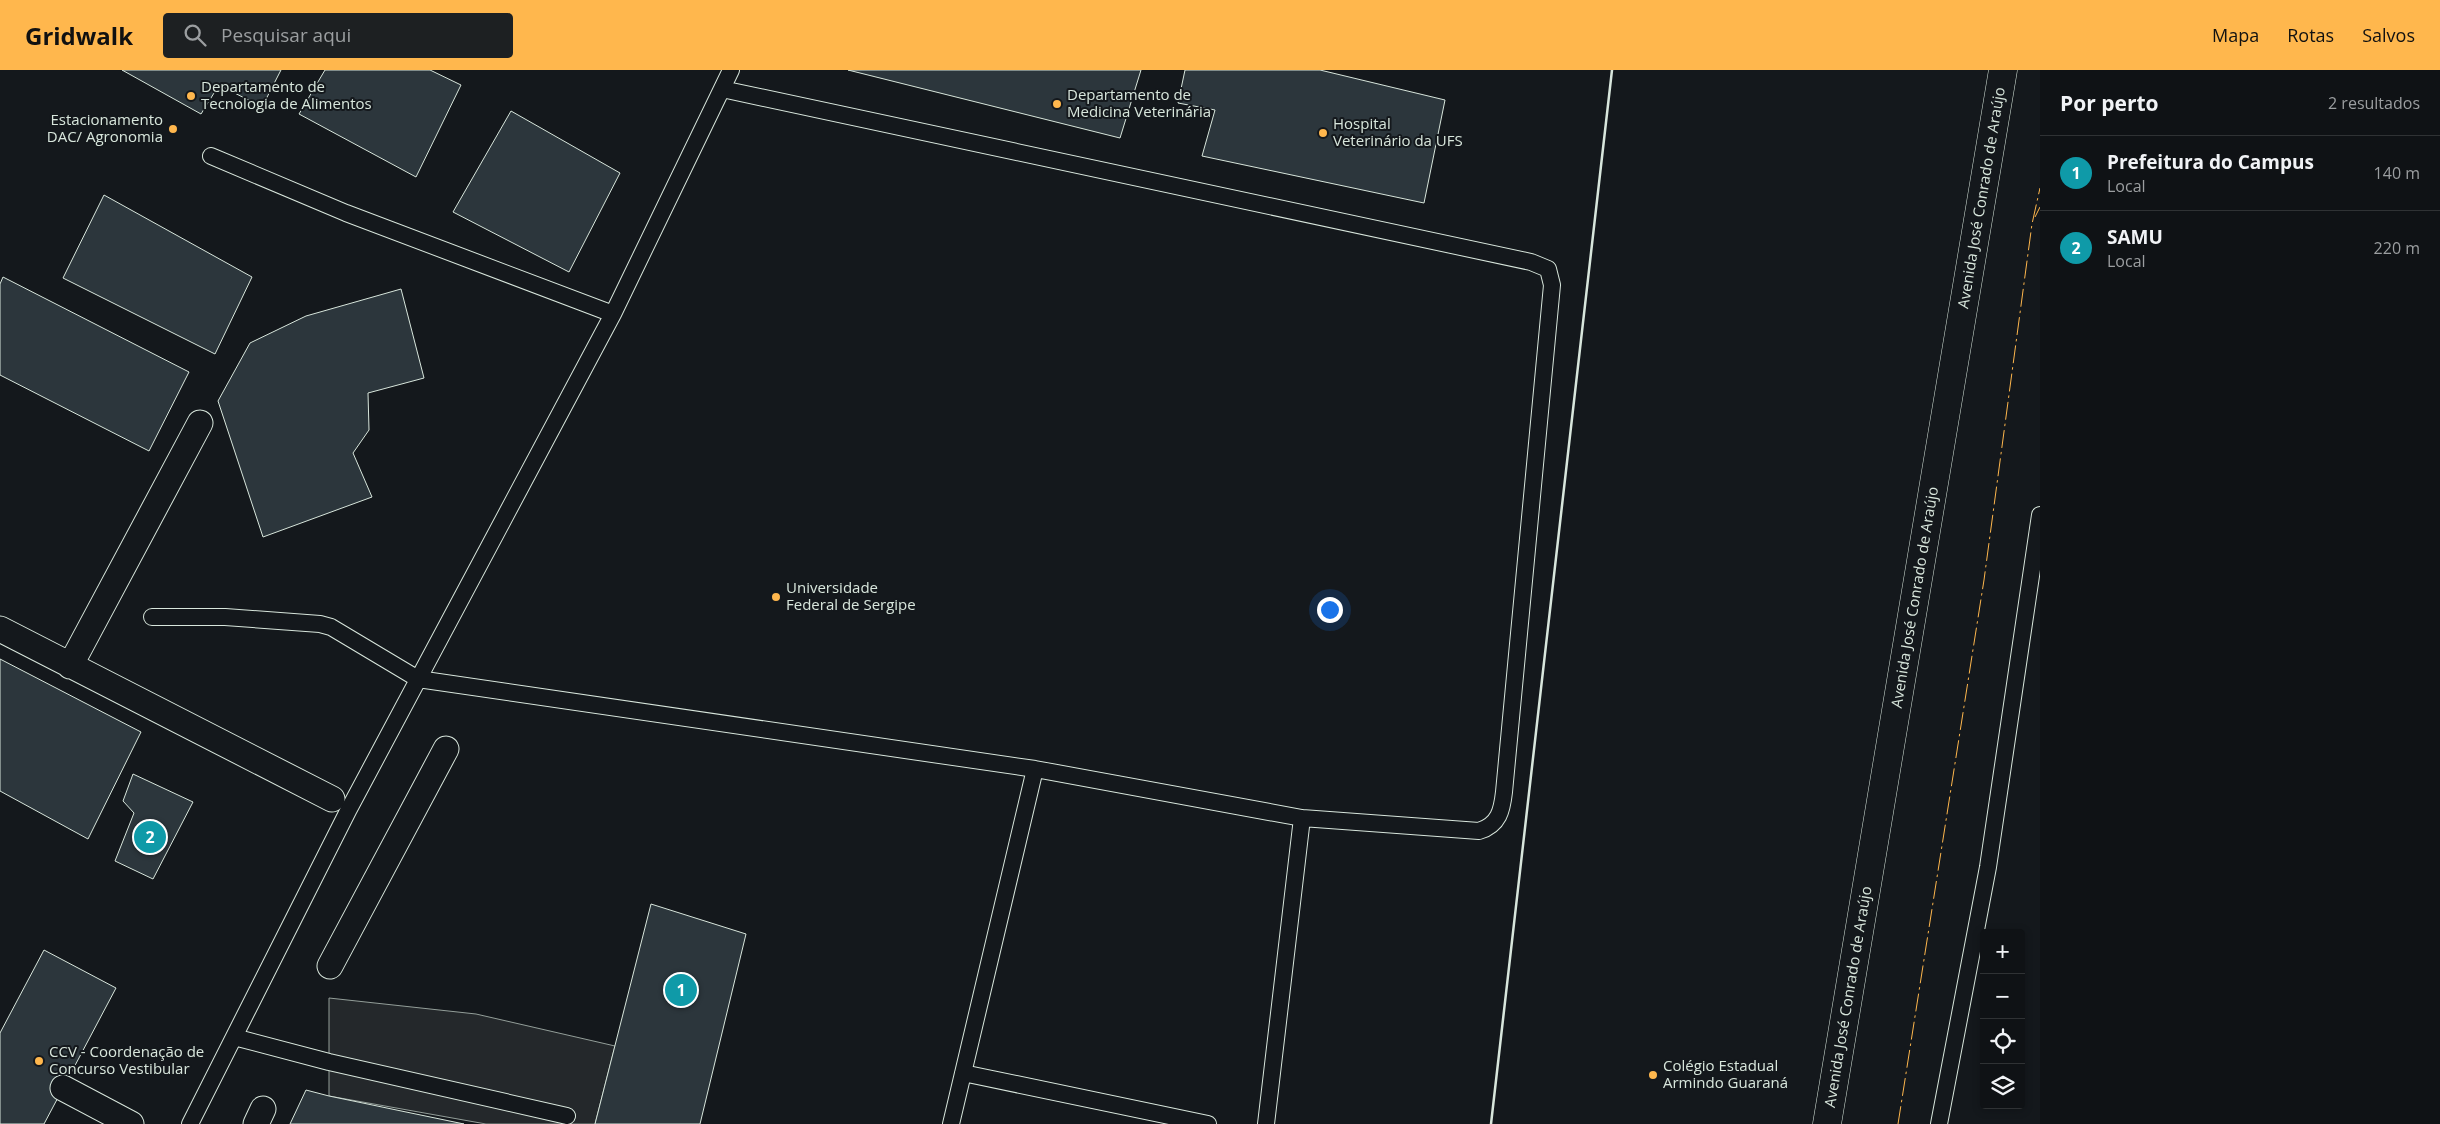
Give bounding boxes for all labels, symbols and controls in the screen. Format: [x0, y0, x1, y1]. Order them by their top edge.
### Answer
search box [163, 13, 513, 58]
text: Gridwalk [25, 19, 133, 52]
icon: search [181, 21, 209, 49]
text: Pesquisar aqui [221, 22, 351, 48]
text: Mapa [2212, 23, 2259, 47]
text: Rotas [2287, 23, 2334, 47]
text: Salvos [2362, 23, 2415, 47]
place label: Departamento de Tecnologia de Alimentos [201, 76, 372, 113]
place label: Departamento de Medicina Veterinária [1067, 84, 1211, 121]
street label: Avenida José Conrado de Araújo [1952, 85, 2009, 310]
text: Por perto [2060, 89, 2159, 117]
marker: Departamento de Tecnologia de Alimentos [185, 90, 197, 102]
text: 2 resultados [2328, 92, 2420, 114]
marker: Departamento de Medicina Veterinária [1051, 98, 1063, 110]
place label: Estacionamento DAC/ Agronomia [47, 109, 163, 146]
place label: Hospital Veterinário da UFS [1333, 113, 1463, 150]
marker: Estacionamento DAC/ Agronomia [167, 123, 179, 135]
marker: Hospital Veterinário da UFS [1317, 127, 1329, 139]
text: Prefeitura do Campus [2107, 149, 2314, 175]
text: 1 [2071, 162, 2081, 184]
text: 140 m [2374, 162, 2420, 184]
text: Local [2107, 175, 2146, 197]
text: SAMU [2107, 224, 2163, 250]
text: 2 [2071, 237, 2081, 259]
text: 220 m [2374, 237, 2420, 259]
text: Local [2107, 250, 2146, 272]
street label: Avenida José Conrado de Araújo [1886, 485, 1942, 709]
place label: Universidade Federal de Sergipe [786, 577, 916, 614]
marker: Universidade Federal de Sergipe [770, 591, 782, 603]
your location [1317, 597, 1343, 623]
pin: 2 [134, 818, 166, 856]
street label: Avenida José Conrado de Araújo [1819, 884, 1876, 1109]
map controls [1980, 929, 2025, 1109]
button: + [1980, 929, 2025, 974]
pin: 1 [665, 971, 697, 1009]
button: − [1980, 974, 2025, 1019]
button: locate [1980, 1019, 2025, 1064]
place label: CCV - Coordenação de Concurso Vestibular [49, 1041, 204, 1078]
marker: CCV - Coordenação de Concurso Vestibular [33, 1055, 45, 1067]
place label: Colégio Estadual Armindo Guaraná [1663, 1055, 1788, 1092]
button: layers [1980, 1064, 2025, 1109]
marker: Colégio Estadual Armindo Guaraná [1647, 1069, 1659, 1081]

